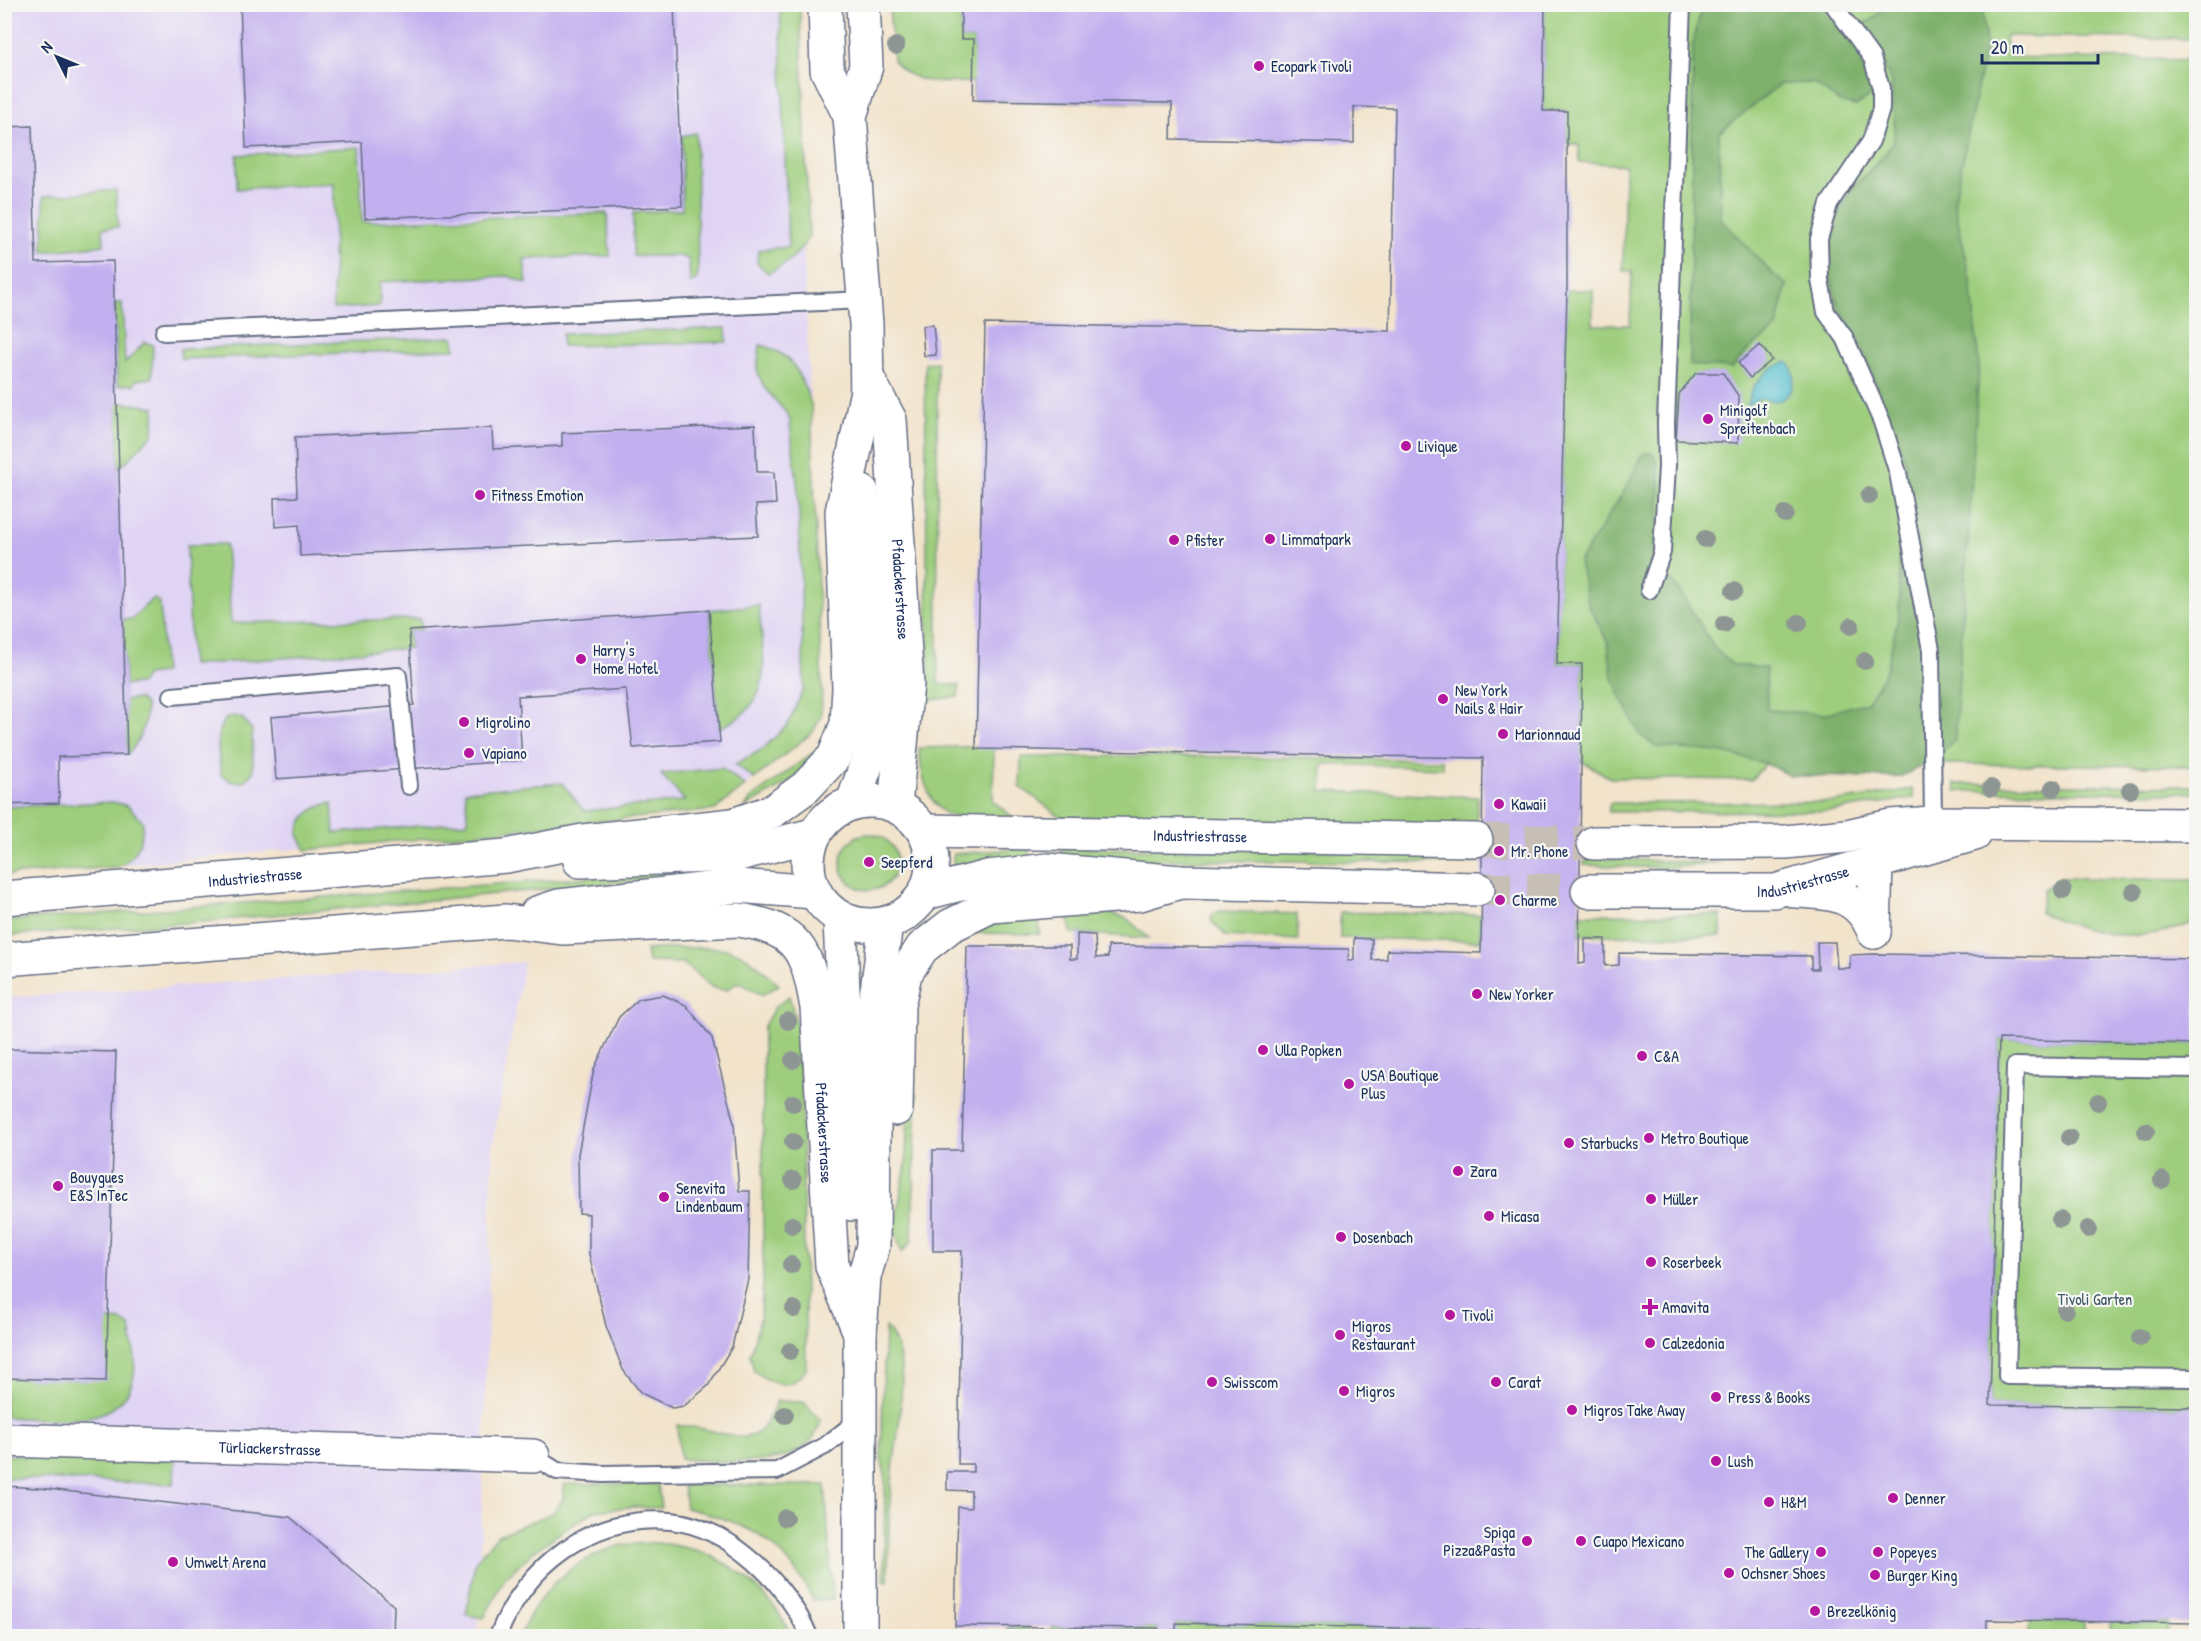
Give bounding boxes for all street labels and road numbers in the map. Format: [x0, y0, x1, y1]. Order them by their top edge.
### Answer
street label: Pfadackerstrasse [887, 538, 915, 641]
street label: Industriestrasse [1153, 824, 1248, 847]
street label: Industriestrasse [1757, 859, 1852, 902]
street label: Industriestrasse [207, 862, 304, 892]
street label: Pfadackerstrasse [810, 1082, 838, 1184]
street label: Türliackerstrasse [218, 1435, 322, 1461]

